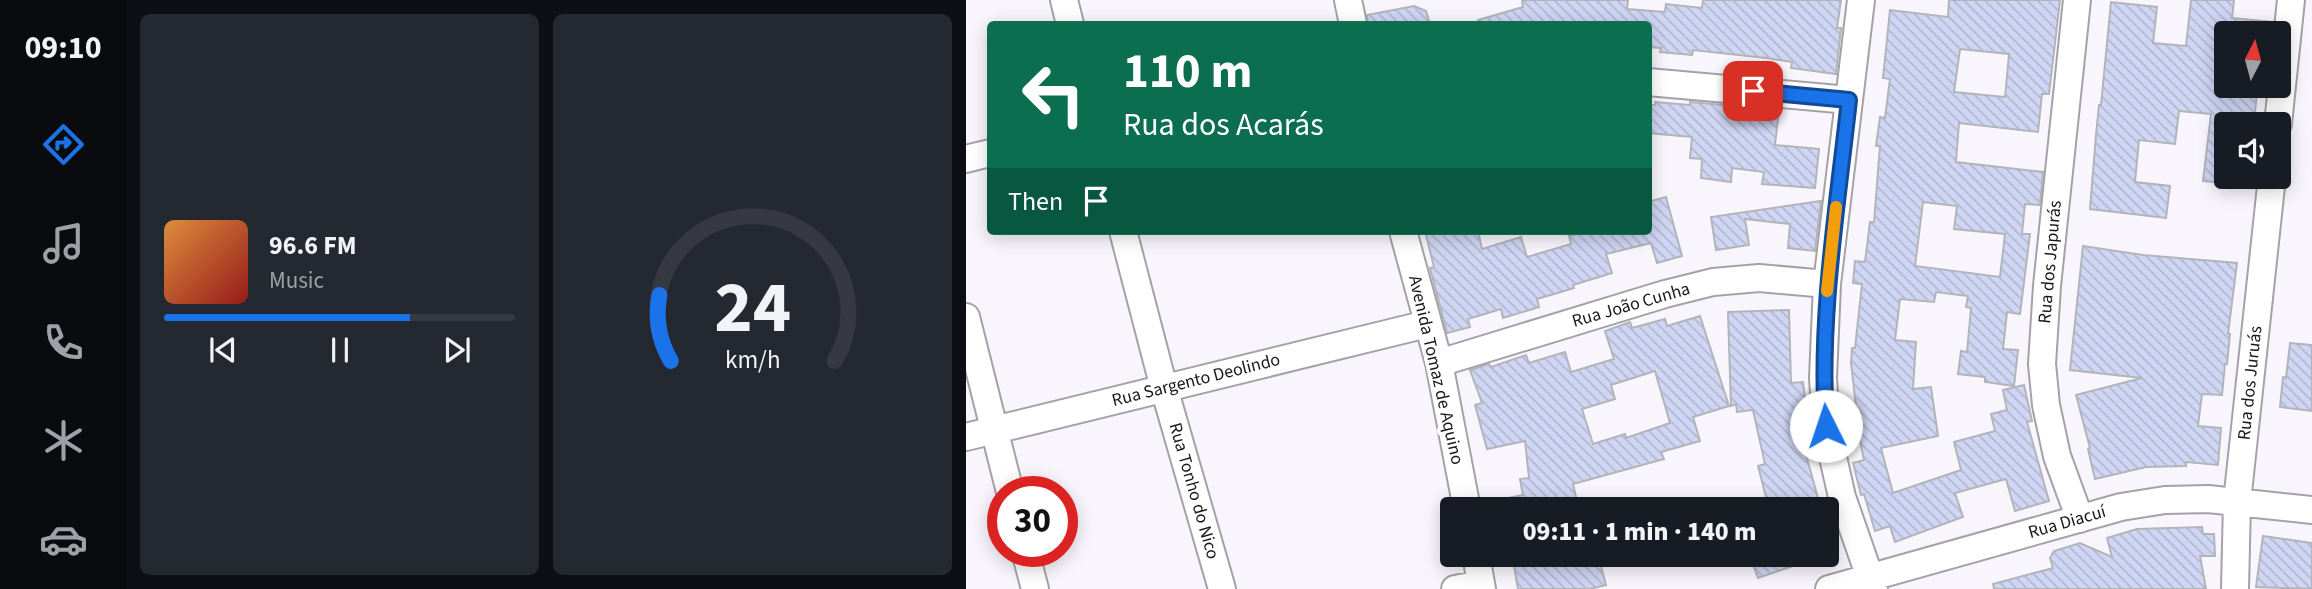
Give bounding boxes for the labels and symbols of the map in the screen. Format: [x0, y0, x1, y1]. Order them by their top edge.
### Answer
north arrow [2214, 21, 2291, 98]
pin [1723, 61, 1783, 121]
street label: Rua dos Japurás [2032, 199, 2068, 325]
street label: Avenida Tomaz de Aquino [1402, 273, 1470, 467]
street label: Rua João Cunha [1569, 276, 1693, 334]
street label: Rua dos Juruás [2232, 325, 2268, 441]
street label: Rua Sargento Deolindo [1109, 347, 1283, 413]
position arrow [1789, 389, 1863, 463]
street label: Rua Tonho do Nico [1163, 420, 1225, 562]
speed limit sign: 30 [987, 476, 1078, 567]
street label: Rua Diacuí [2025, 499, 2109, 545]

